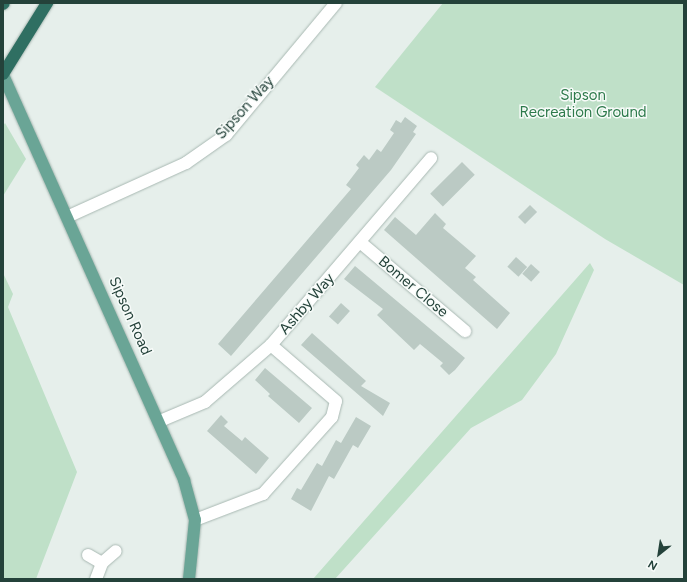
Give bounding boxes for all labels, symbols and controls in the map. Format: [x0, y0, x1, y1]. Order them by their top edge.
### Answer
street label: Sipson Way [212, 73, 278, 143]
park label: Sipson Recreation Ground [519, 86, 647, 121]
street label: Bomer Close [374, 253, 452, 321]
street label: Ashby Way [276, 270, 338, 338]
street label: Sipson Road [105, 274, 155, 358]
north arrow [639, 534, 679, 574]
text: N [646, 557, 660, 573]

